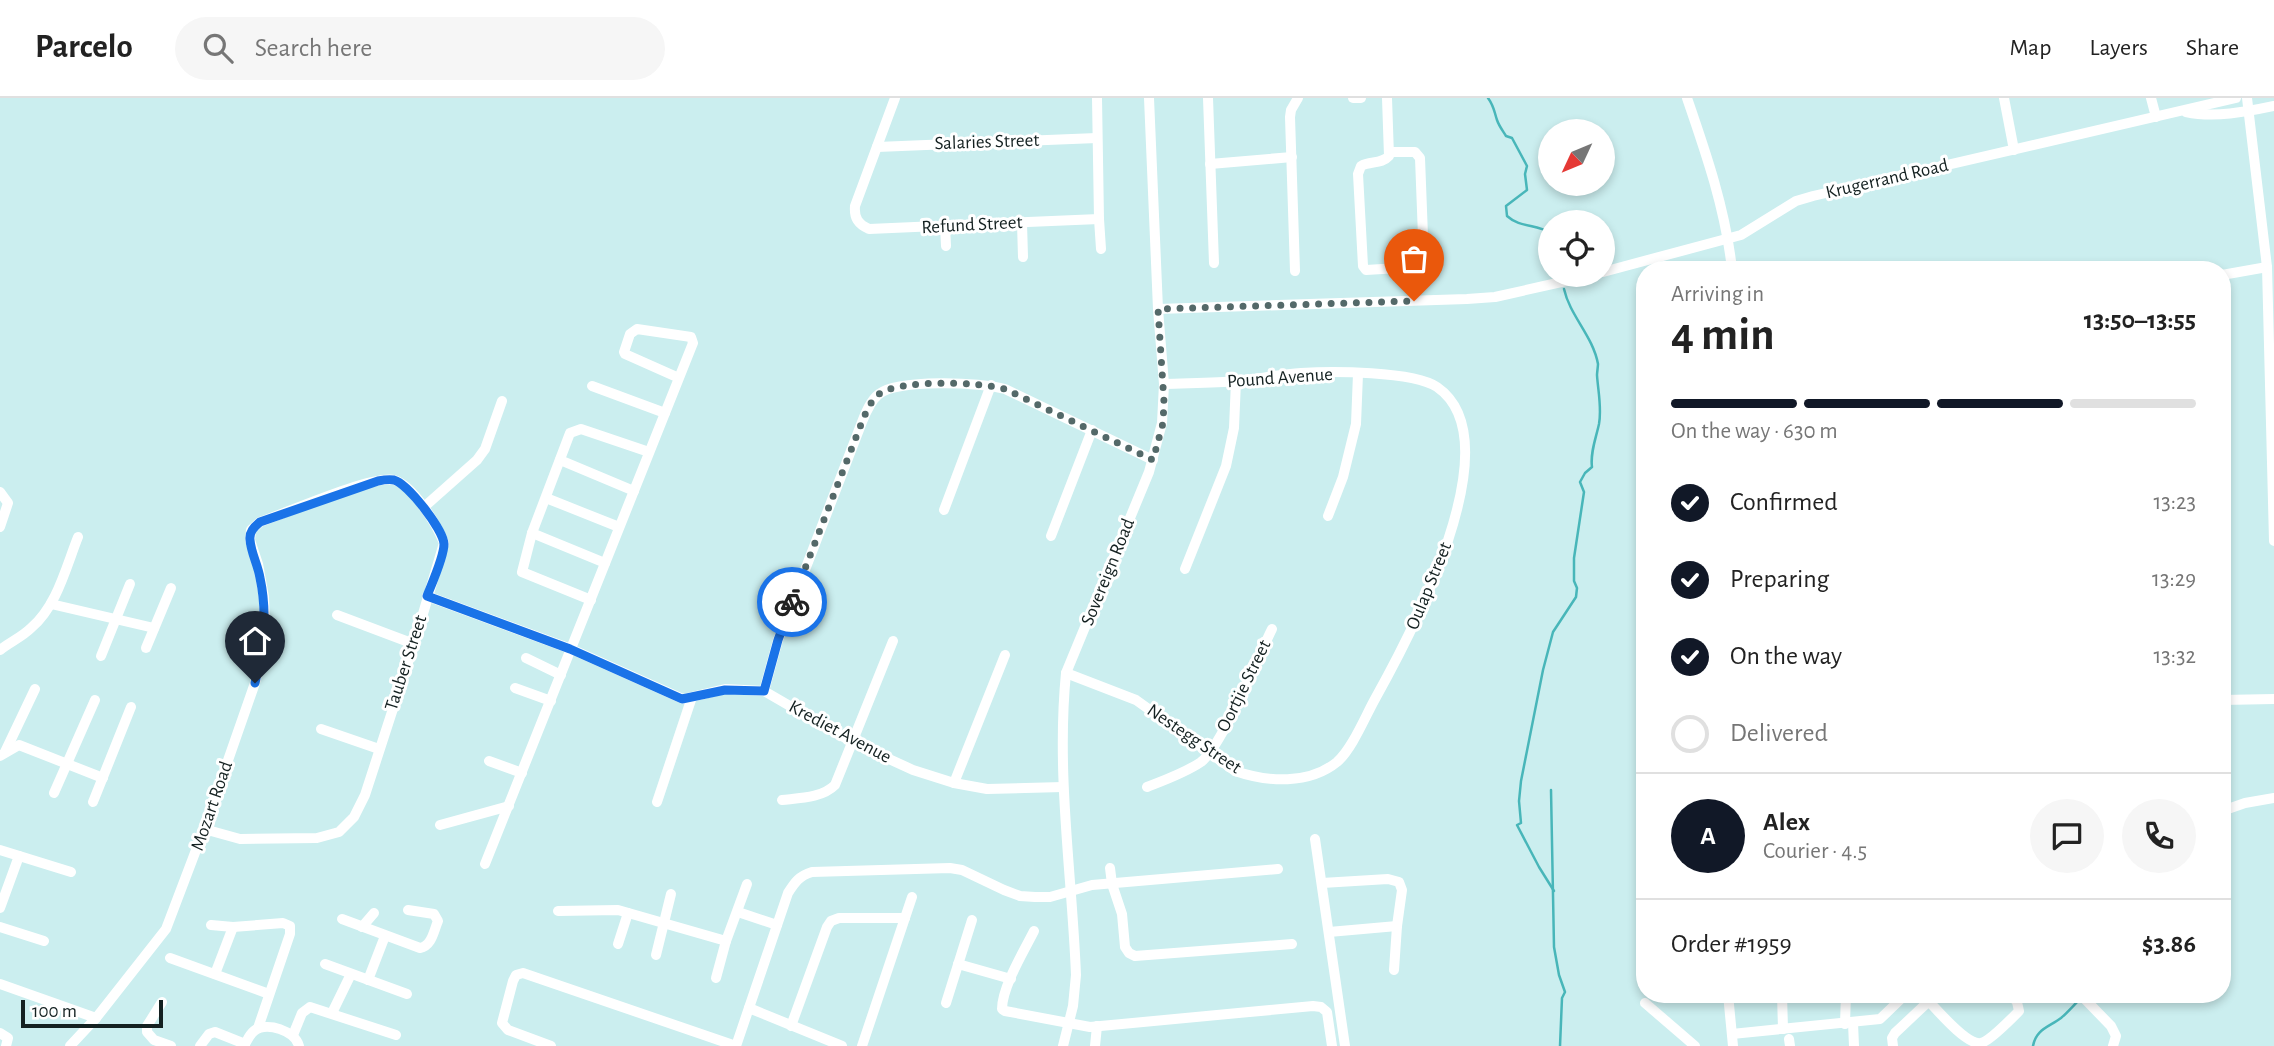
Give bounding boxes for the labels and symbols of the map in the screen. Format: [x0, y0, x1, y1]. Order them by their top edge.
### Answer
north arrow [1538, 119, 1615, 196]
street label: Salaries Street [934, 131, 1040, 153]
street label: Krugerrand Road [1824, 156, 1950, 202]
street label: Refund Street [921, 213, 1023, 237]
pin [1384, 229, 1444, 301]
street label: Pound Avenue [1226, 365, 1334, 391]
street label: Sovereign Road [1078, 516, 1138, 628]
street label: Oulap Street [1403, 539, 1455, 633]
courier [757, 567, 827, 637]
pin [225, 611, 285, 683]
street label: Tauber Street [382, 613, 430, 713]
street label: Oortjie Street [1214, 637, 1274, 735]
street label: Krediet Avenue [786, 697, 894, 767]
street label: Nestegg Street [1143, 701, 1245, 777]
street label: Mozart Road [188, 759, 236, 853]
scale bar [21, 997, 163, 1029]

